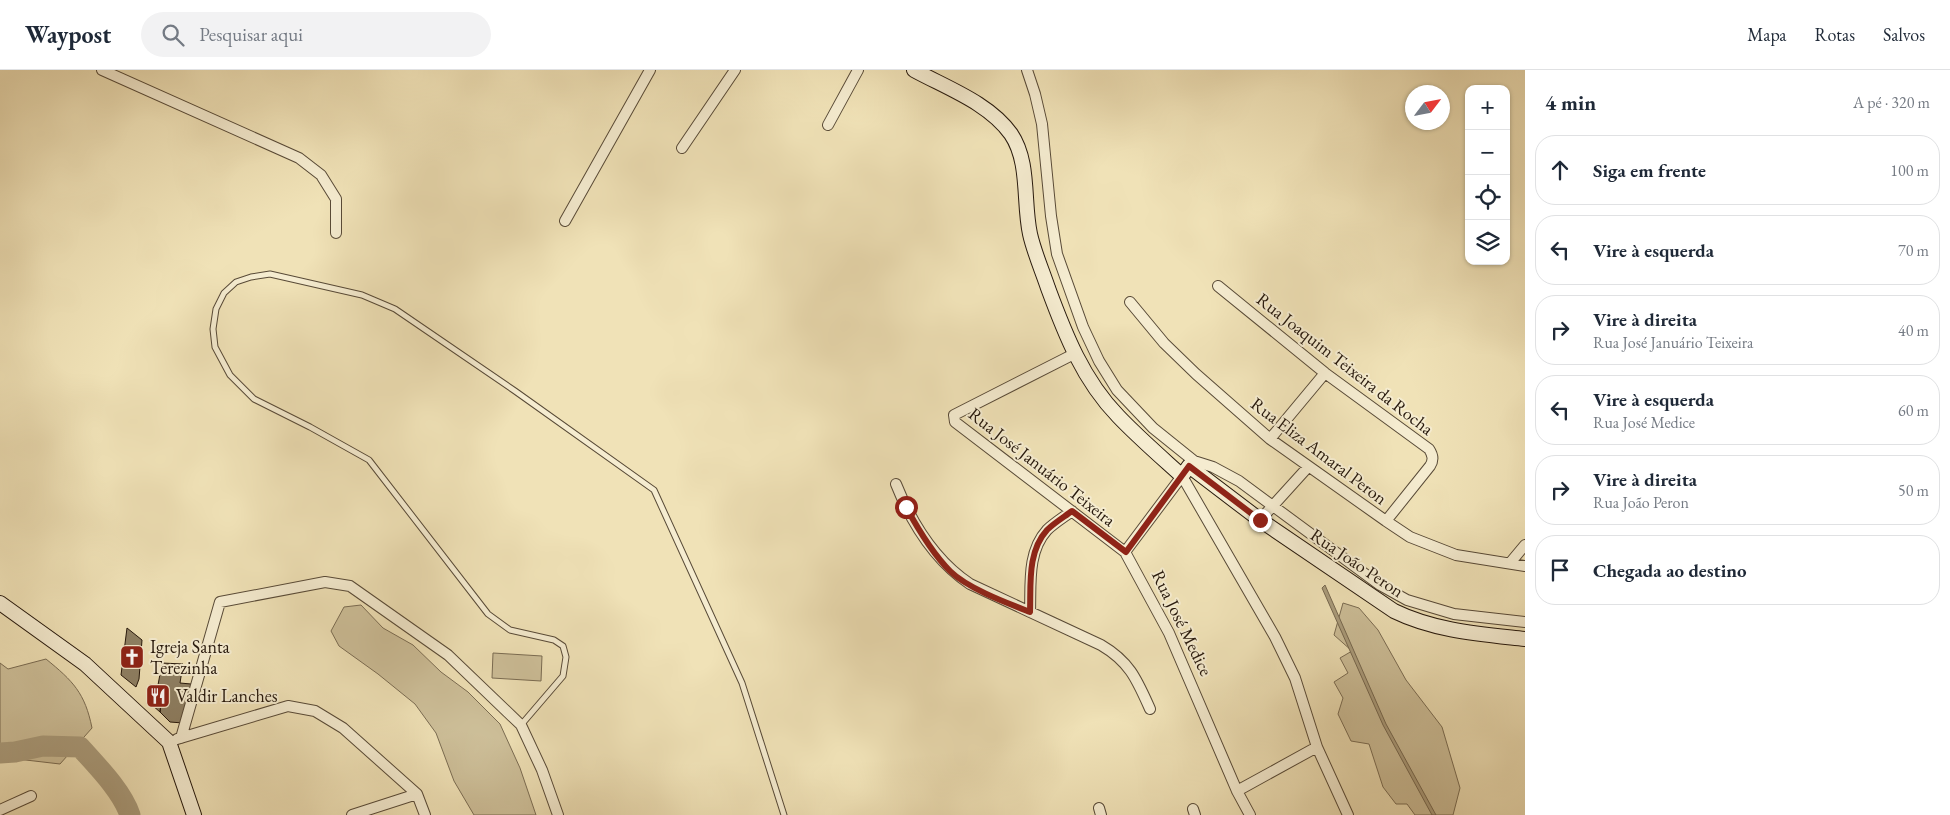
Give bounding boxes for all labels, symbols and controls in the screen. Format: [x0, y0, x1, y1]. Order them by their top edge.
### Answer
search box [141, 12, 491, 57]
text: Waypost [25, 19, 111, 50]
icon: search [159, 21, 187, 49]
text: Pesquisar aqui [199, 22, 303, 47]
text: Mapa [1747, 23, 1787, 46]
text: Rotas [1815, 23, 1855, 46]
text: Salvos [1883, 23, 1925, 46]
north arrow [1405, 85, 1450, 130]
map controls [1465, 85, 1510, 265]
button: + [1465, 85, 1510, 130]
text: 4 min [1545, 89, 1596, 116]
text: A pé · 320 m [1853, 92, 1930, 113]
button: − [1465, 130, 1510, 175]
icon: ahead [1546, 156, 1574, 184]
text: Siga em frente [1593, 158, 1706, 183]
text: 100 m [1890, 160, 1929, 181]
button: locate [1465, 175, 1510, 220]
button: layers [1465, 220, 1510, 265]
icon: left [1546, 236, 1574, 264]
text: Vire à esquerda [1593, 238, 1714, 263]
text: 70 m [1898, 240, 1929, 261]
street label: Rua Joaquim Teixeira da Rocha [1252, 287, 1439, 440]
text: Vire à direita [1593, 307, 1697, 332]
icon: right [1546, 316, 1574, 344]
text: 40 m [1898, 320, 1929, 341]
text: Rua José Januário Teixeira [1593, 332, 1753, 353]
text: Vire à esquerda [1593, 387, 1714, 412]
street label: Rua Eliza Amaral Peron [1247, 392, 1392, 510]
icon: left [1546, 396, 1574, 424]
text: 60 m [1898, 400, 1929, 421]
street label: Rua José Januário Teixeira [964, 402, 1121, 532]
text: Rua José Medice [1593, 412, 1695, 433]
text: Vire à direita [1593, 467, 1697, 492]
icon: right [1546, 476, 1574, 504]
text: 50 m [1898, 480, 1929, 501]
text: Rua João Peron [1593, 492, 1689, 513]
route start [895, 496, 918, 519]
route end [1249, 509, 1272, 532]
street label: Rua João Peron [1306, 523, 1409, 603]
icon: arrive [1546, 556, 1574, 584]
text: Chegada ao destino [1593, 558, 1747, 583]
street label: Rua José Medice [1147, 566, 1218, 679]
place label: Igreja Santa Terezinha [150, 635, 231, 679]
church icon: Igreja Santa Terezinha [119, 644, 145, 670]
restaurant icon: Valdir Lanches [145, 683, 171, 709]
place label: Valdir Lanches [176, 684, 278, 707]

